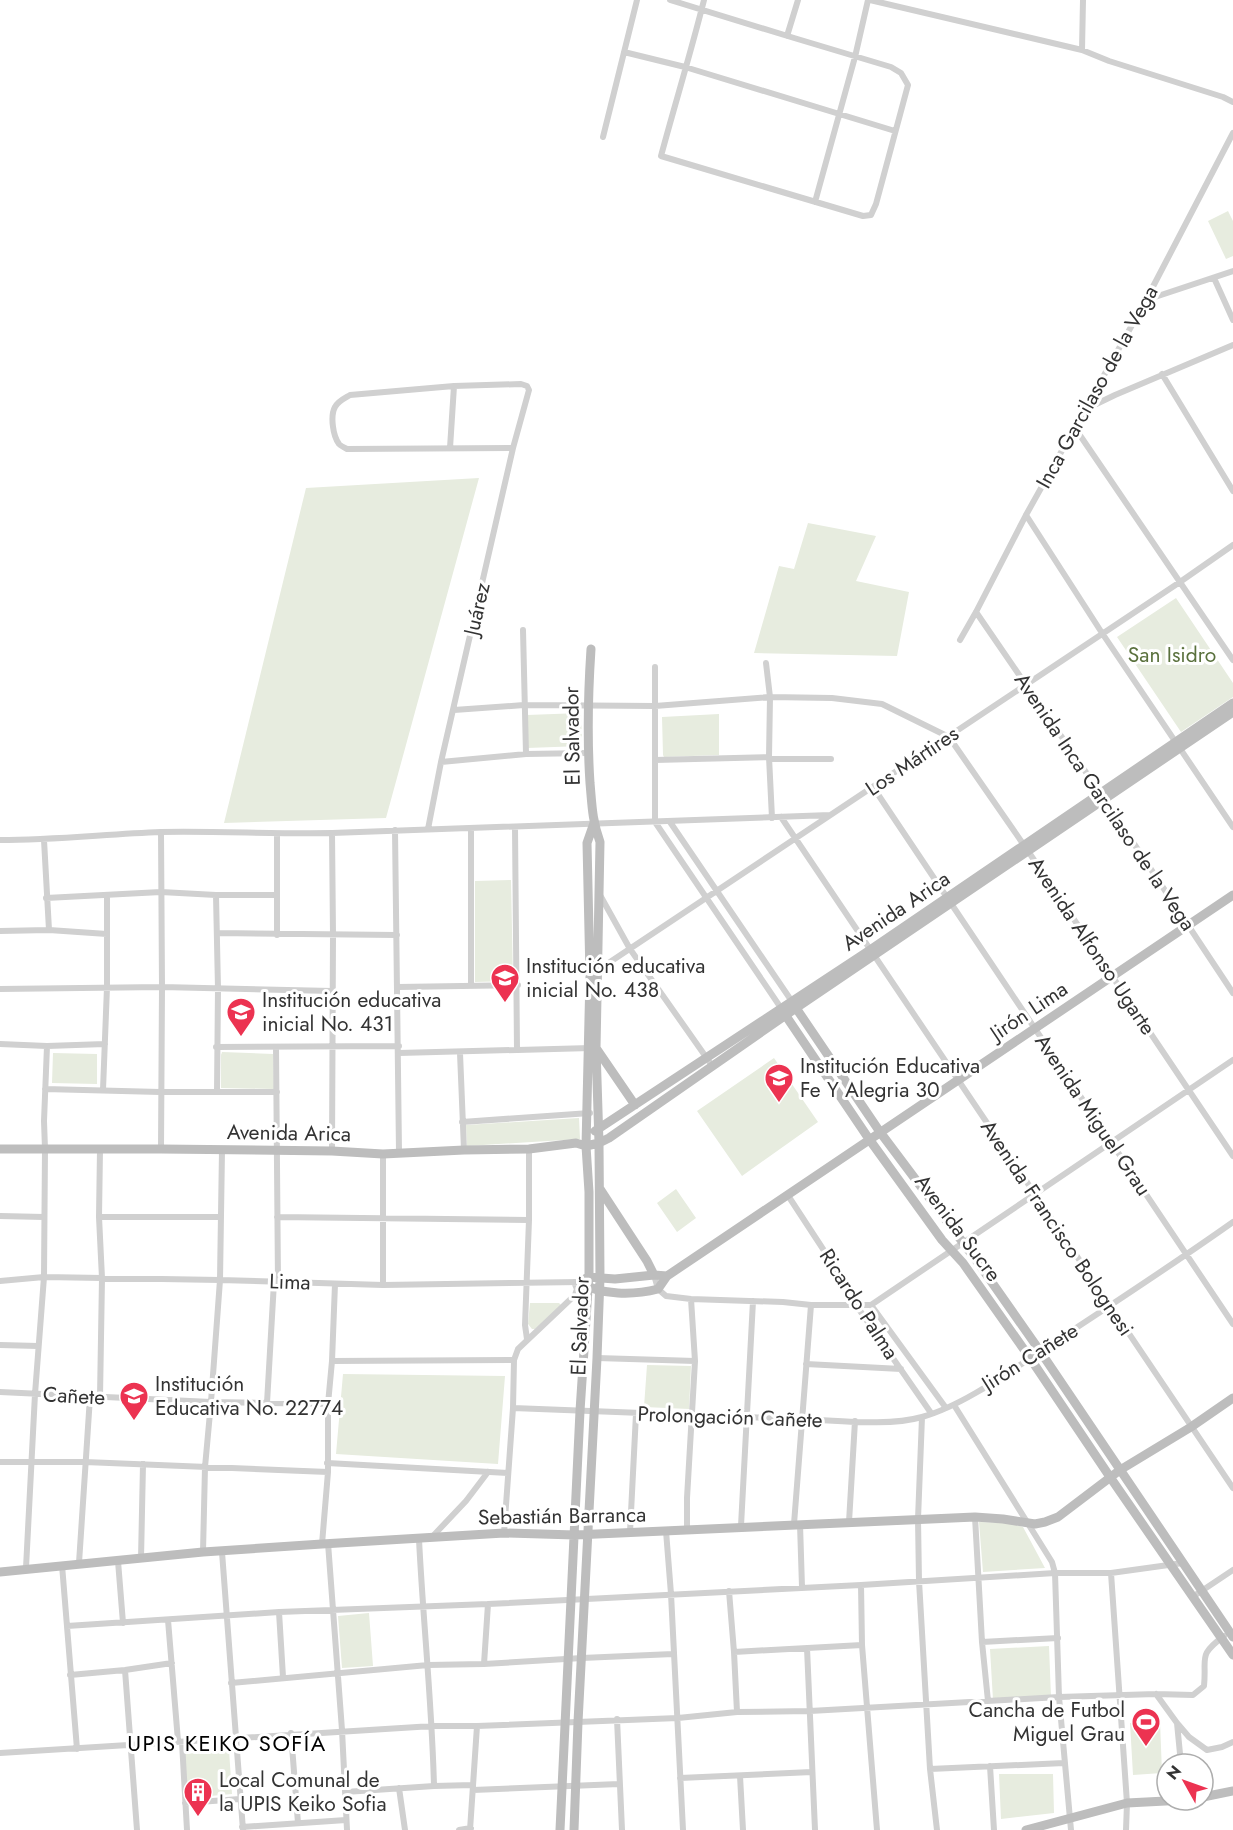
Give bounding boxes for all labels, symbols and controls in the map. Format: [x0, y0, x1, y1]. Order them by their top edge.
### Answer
street label: Inca Garcilaso de la Vega [1029, 280, 1165, 494]
street label: Juárez [456, 579, 498, 641]
park label: San Isidro [1128, 640, 1216, 670]
street label: Avenida Inca Garcilaso de la Vega [1007, 667, 1203, 937]
street label: El Salvador [556, 685, 588, 786]
street label: Los Mártires [859, 719, 965, 803]
street label: Avenida Alfonso Ugarte [1021, 851, 1163, 1041]
street label: Avenida Arica [836, 864, 956, 958]
place label: Institución educativa inicial No. 438 [526, 951, 705, 1005]
school or university icon: Institución educativa inicial No. 438 [489, 962, 521, 1004]
street label: Jirón Lima [982, 974, 1074, 1050]
place label: Institución educativa inicial No. 431 [262, 985, 441, 1039]
school or university icon: Institución educativa inicial No. 431 [225, 996, 257, 1038]
street label: Avenida Miguel Grau [1028, 1028, 1158, 1202]
place label: Institución Educativa Fe Y Alegria 30 [800, 1051, 980, 1105]
school or university icon: Institución Educativa Fe Y Alegria 30 [763, 1062, 795, 1104]
street label: Avenida Francisco Bolognesi [973, 1114, 1141, 1342]
street label: Avenida Arica [227, 1117, 351, 1149]
street label: Avenida Sucre [908, 1168, 1009, 1288]
street label: Ricardo Palma [812, 1243, 906, 1365]
street label: Lima [269, 1266, 311, 1298]
street label: El Salvador [563, 1275, 597, 1376]
street label: Jirón Cañete [974, 1315, 1084, 1400]
place label: Institución Educativa No. 22774 [155, 1369, 343, 1423]
street label: Cañete [42, 1379, 106, 1413]
school or university icon: Institución Educativa No. 22774 [118, 1380, 150, 1422]
street label: Prolongación Cañete [637, 1399, 823, 1435]
street label: Sebastián Barranca [478, 1500, 646, 1532]
place label: Cancha de Futbol Miguel Grau [969, 1695, 1125, 1749]
sports icon: Cancha de Futbol Miguel Grau [1130, 1706, 1162, 1748]
district label: UPIS KEIKO SOFÍA [127, 1727, 327, 1759]
north arrow [1155, 1752, 1215, 1812]
text: N [1161, 1760, 1187, 1785]
place label: Local Comunal de la UPIS Keiko Sofia [219, 1765, 387, 1819]
building icon: Local Comunal de la UPIS Keiko Sofia [182, 1776, 214, 1818]

